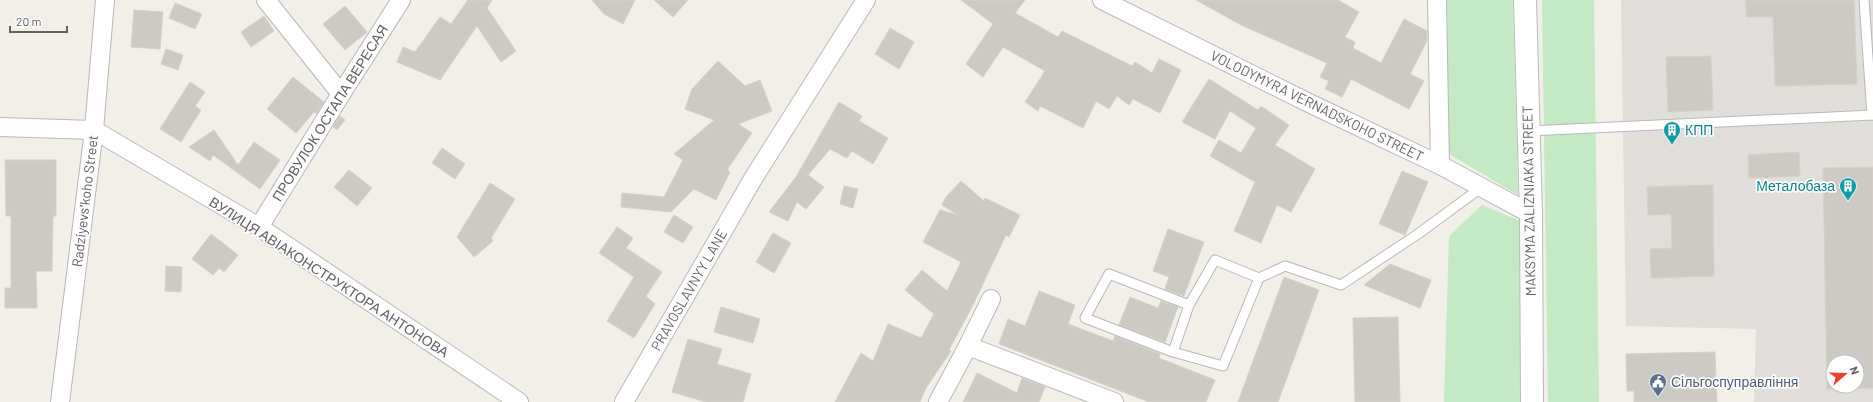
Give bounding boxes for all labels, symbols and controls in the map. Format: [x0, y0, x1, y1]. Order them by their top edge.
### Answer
scale bar [10, 8, 67, 34]
text: 20 m [16, 14, 42, 28]
street label: ПРОВУЛОК ОСТАПА ВЕРЕСАЯ [268, 21, 391, 204]
street label: VOLODYMYRA VERNADSKOHO STREET [1208, 46, 1427, 165]
street label: MAKSYMA ZALIZNIAKA STREET [1518, 105, 1539, 297]
building icon: КПП [1662, 120, 1682, 145]
place label: КПП [1685, 121, 1713, 138]
street label: Radziyevsʹkoho Street [68, 134, 101, 268]
building icon: Металобаза [1838, 176, 1858, 201]
place label: Металобаза [1756, 177, 1835, 194]
street label: ВУЛИЦЯ АВІАКОНСТРУКТОРА АНТОНОВА [206, 193, 453, 361]
street label: PRAVOSLAVNYY LANE [647, 226, 730, 353]
north arrow [1825, 354, 1865, 394]
text: N [1848, 365, 1862, 376]
public building icon: Сільгоспуправління [1648, 372, 1668, 397]
place label: Сільгоспуправління [1671, 373, 1798, 390]

